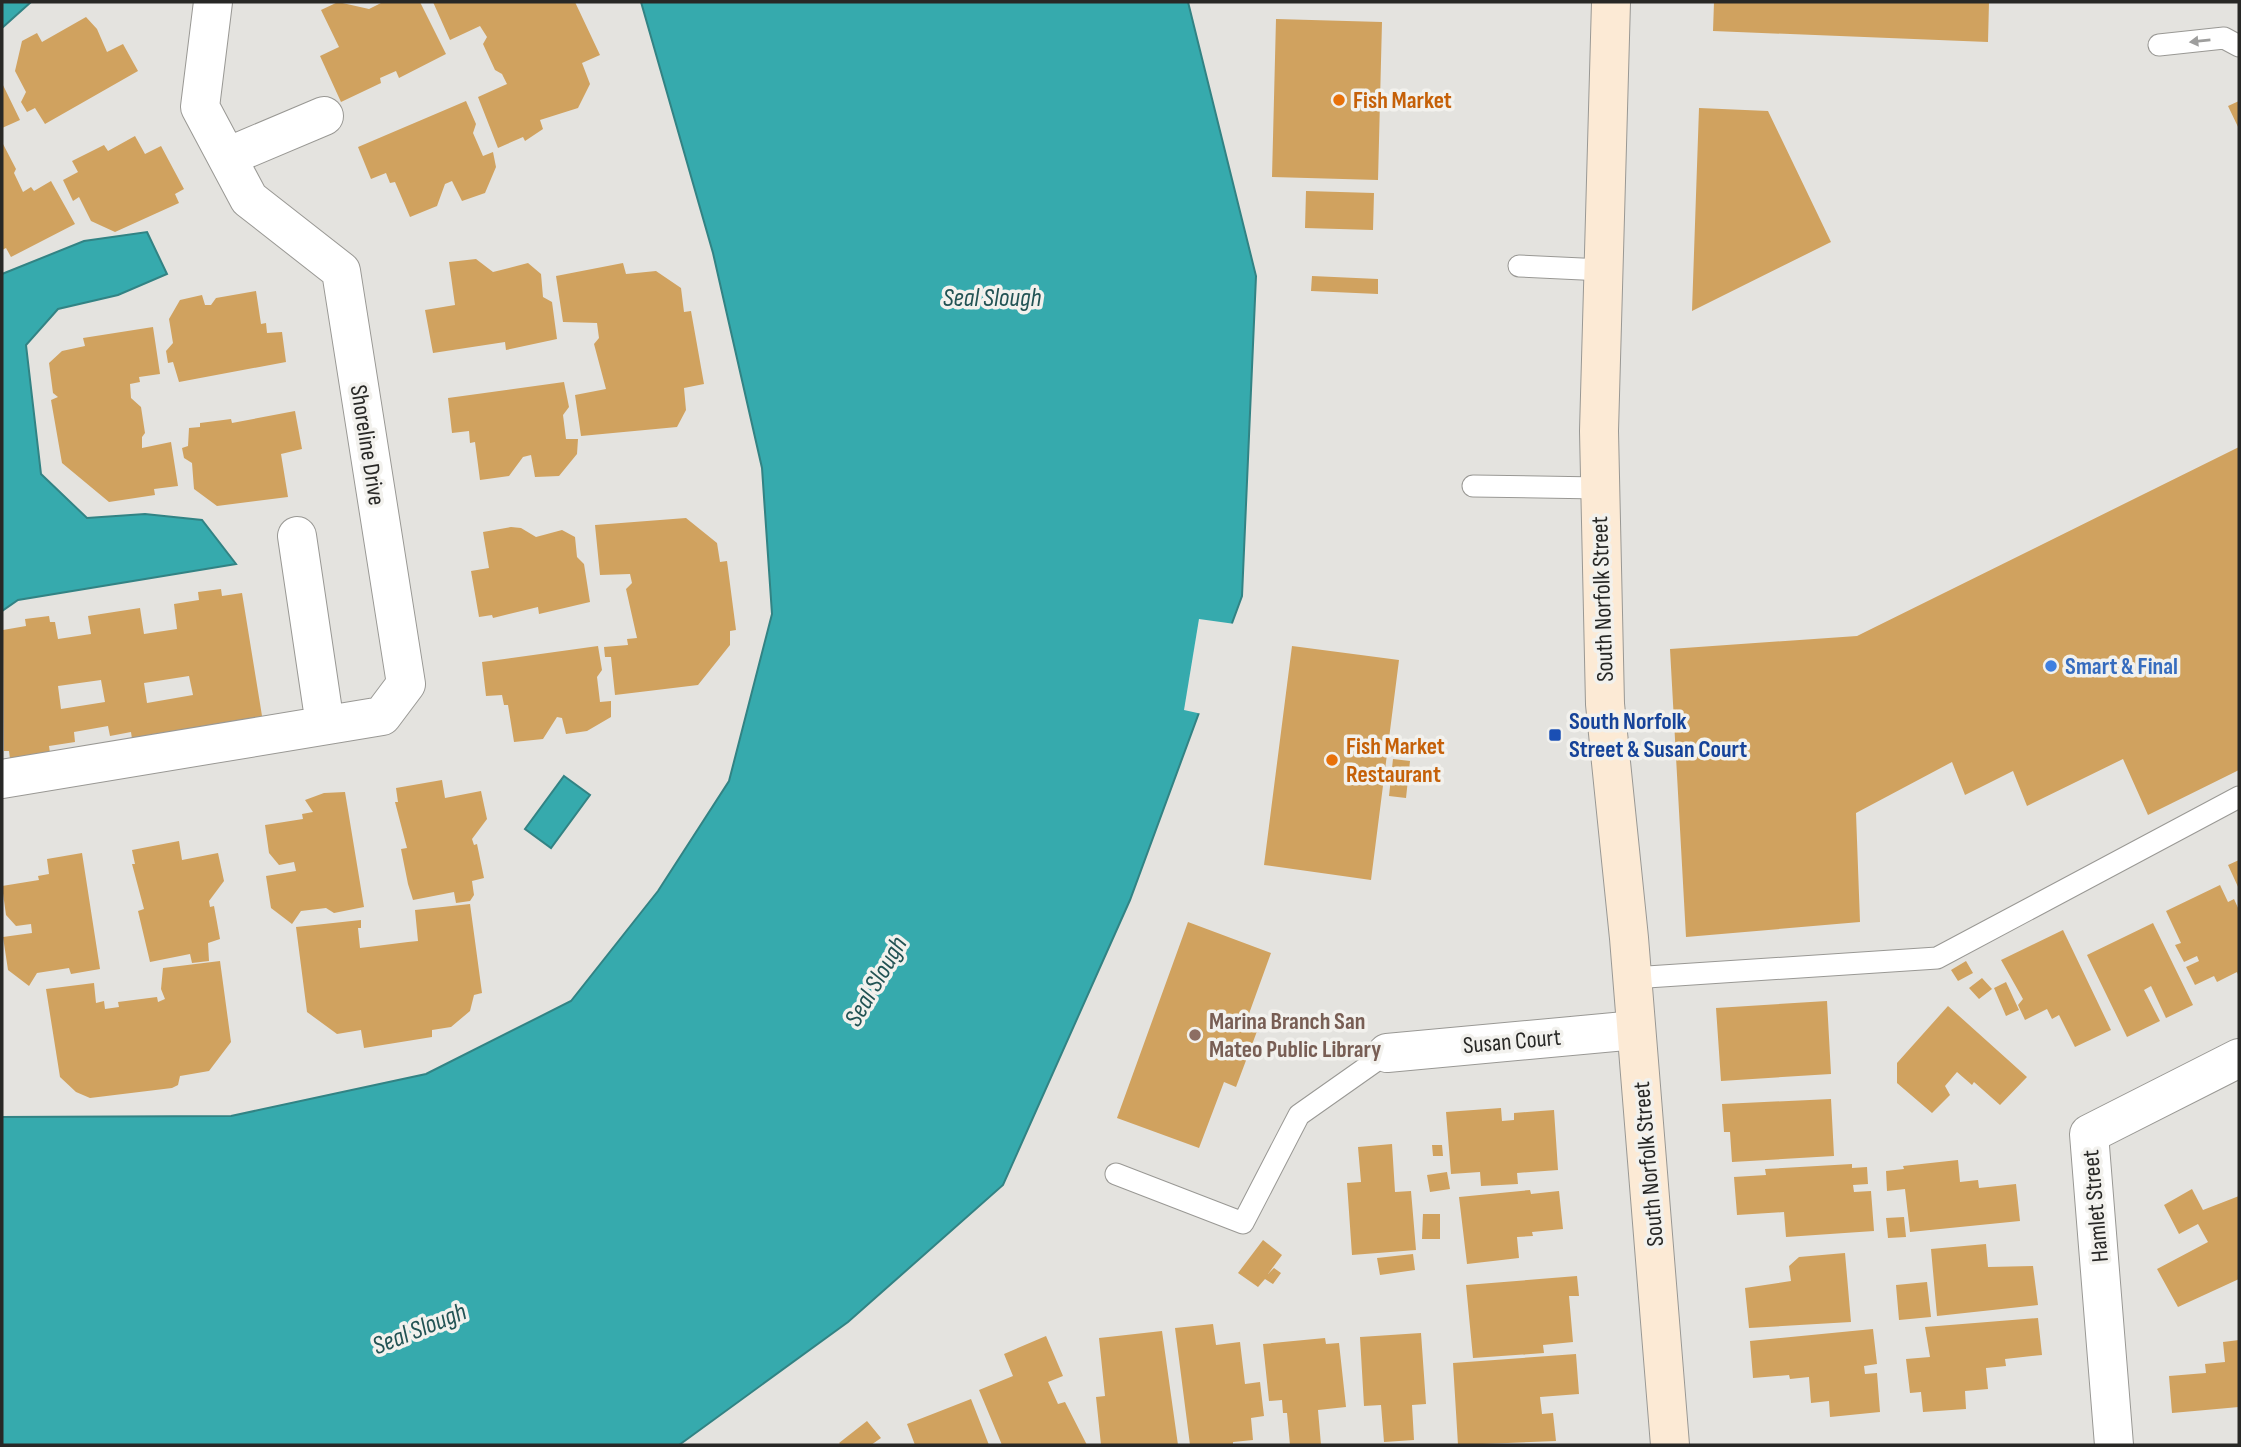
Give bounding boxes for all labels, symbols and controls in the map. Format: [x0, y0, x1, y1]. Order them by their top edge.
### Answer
one-way arrow [2189, 35, 2211, 46]
place label: Fish Market [1353, 86, 1452, 115]
marker: Fish Market [1331, 92, 1347, 108]
water label: Seal Slough [943, 283, 1041, 314]
street label: Shoreline Drive [344, 383, 391, 507]
street label: South Norfolk Street [1585, 516, 1620, 682]
place label: Smart & Final [2065, 652, 2178, 681]
marker: Smart & Final [2043, 658, 2059, 674]
place label: South Norfolk Street & Susan Court [1569, 707, 1747, 764]
marker: South Norfolk Street & Susan Court [1547, 727, 1563, 743]
place label: Fish Market Restaurant [1346, 732, 1445, 789]
marker: Fish Market Restaurant [1324, 752, 1340, 768]
water label: Seal Slough [838, 931, 914, 1032]
place label: Marina Branch San Mateo Public Library [1209, 1007, 1381, 1064]
street label: Susan Court [1462, 1023, 1562, 1060]
marker: Marina Branch San Mateo Public Library [1187, 1027, 1203, 1043]
street label: South Norfolk Street [1627, 1080, 1670, 1248]
street label: Hamlet Street [2076, 1149, 2115, 1263]
water label: Seal Slough [368, 1296, 471, 1362]

